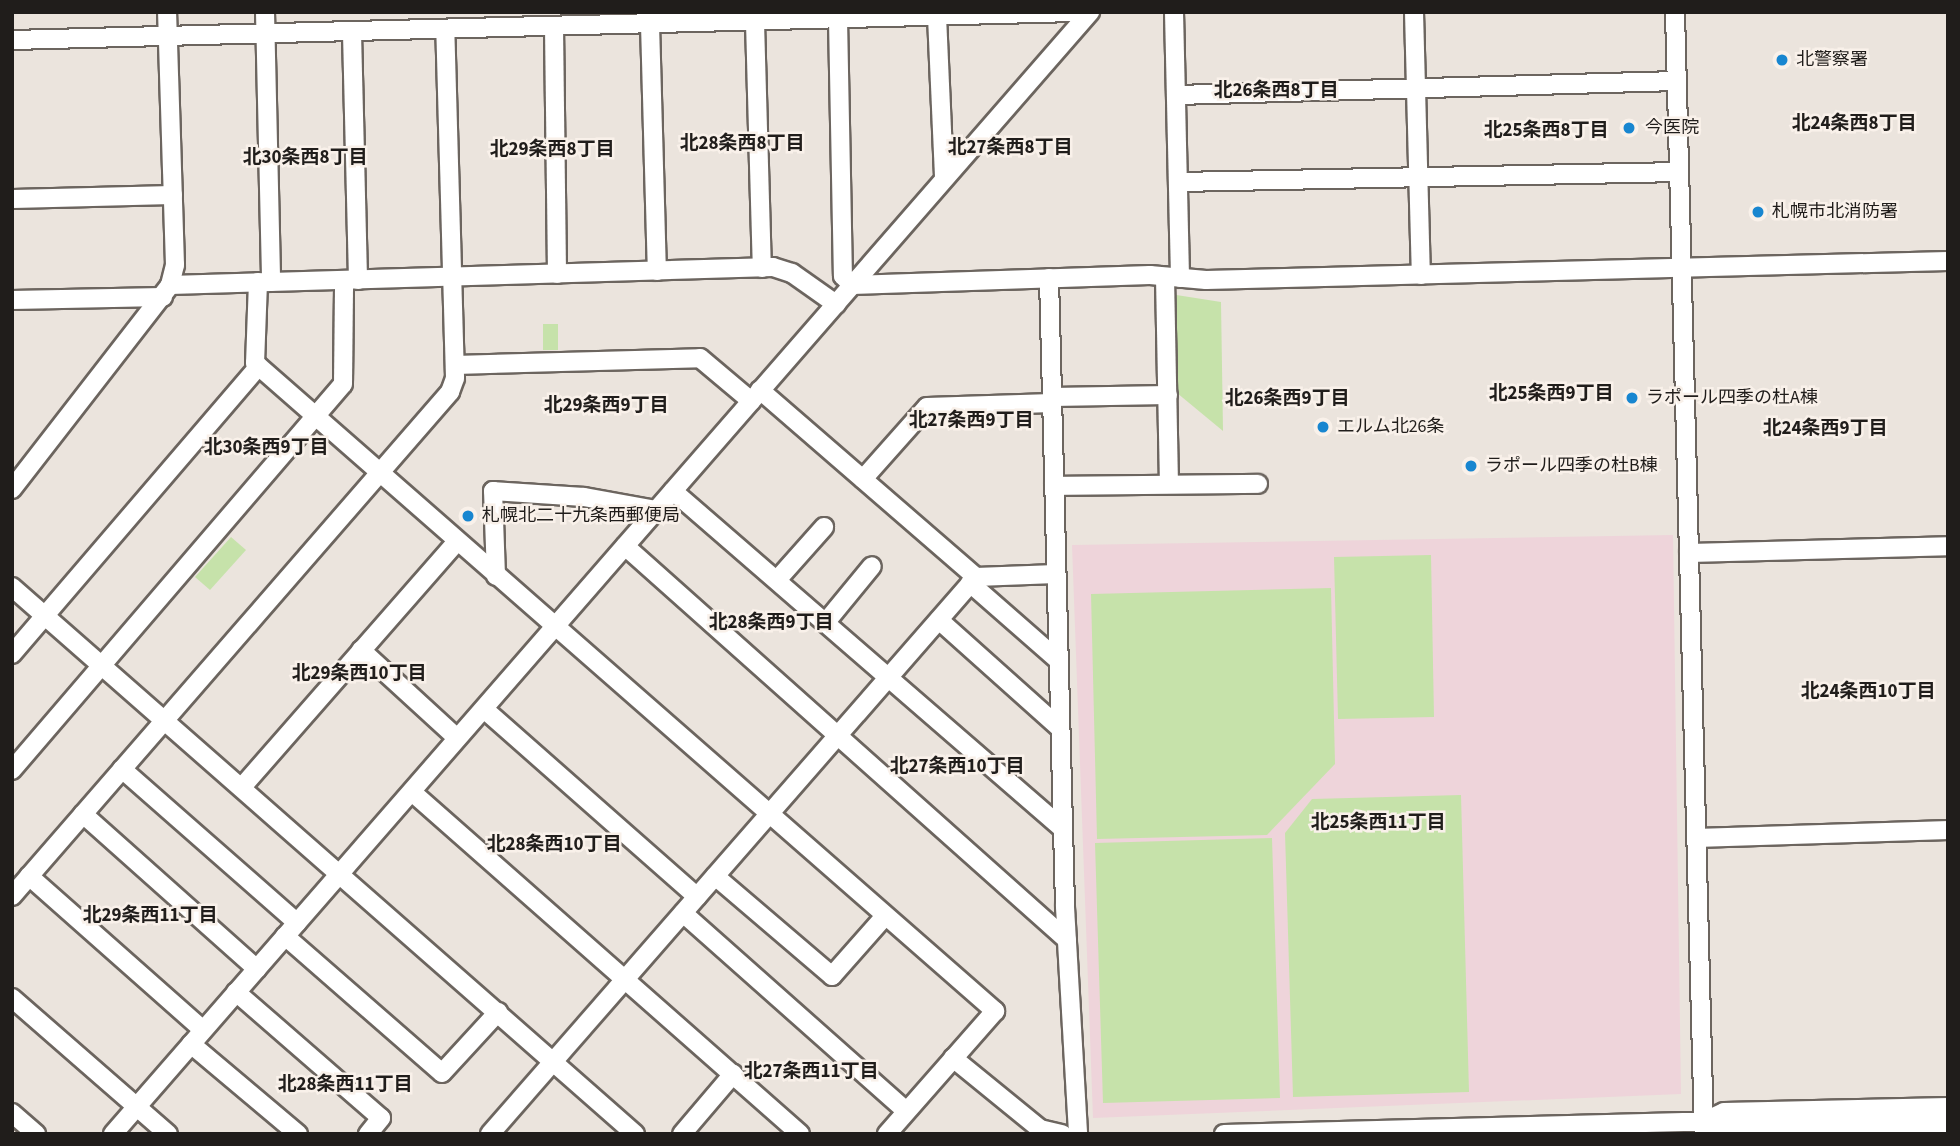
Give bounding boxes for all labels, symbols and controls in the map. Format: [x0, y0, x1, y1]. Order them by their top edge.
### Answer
place label: 北警察署 [1796, 49, 1868, 71]
marker: 北警察署 [1774, 52, 1790, 68]
district label: 北26条西8丁目 [1213, 80, 1339, 102]
district label: 北24条西8丁目 [1791, 113, 1917, 135]
place label: 今医院 [1645, 117, 1699, 139]
marker: 今医院 [1619, 118, 1639, 138]
district label: 北25条西8丁目 [1483, 120, 1609, 142]
district label: 北28条西8丁目 [679, 133, 805, 155]
district label: 北27条西8丁目 [947, 137, 1073, 159]
district label: 北29条西8丁目 [489, 139, 615, 161]
district label: 北30条西8丁目 [242, 147, 368, 169]
place label: 札幌市北消防署 [1772, 201, 1898, 223]
marker: 札幌市北消防署 [1750, 204, 1766, 220]
district label: 北25条西9丁目 [1488, 383, 1614, 405]
place label: ラポール四季の杜A棟 [1646, 387, 1818, 409]
district label: 北26条西9丁目 [1224, 388, 1350, 410]
marker: ラポール四季の杜A棟 [1624, 390, 1640, 406]
district label: 北29条西9丁目 [543, 395, 669, 417]
district label: 北27条西9丁目 [908, 410, 1034, 432]
place label: エルム北26条 [1337, 416, 1445, 438]
district label: 北24条西9丁目 [1762, 418, 1888, 440]
marker: エルム北26条 [1315, 419, 1331, 435]
district label: 北30条西9丁目 [203, 437, 329, 459]
place label: ラポール四季の杜B棟 [1485, 455, 1658, 477]
marker: ラポール四季の杜B棟 [1463, 458, 1479, 474]
place label: 札幌北二十九条西郵便局 [482, 505, 680, 527]
marker: 札幌北二十九条西郵便局 [460, 508, 476, 524]
district label: 北28条西9丁目 [708, 612, 834, 634]
district label: 北29条西10丁目 [291, 663, 427, 685]
district label: 北24条西10丁目 [1800, 681, 1936, 703]
district label: 北27条西10丁目 [889, 756, 1025, 778]
district label: 北25条西11丁目 [1310, 812, 1446, 834]
district label: 北28条西10丁目 [486, 834, 622, 856]
district label: 北29条西11丁目 [82, 905, 218, 927]
district label: 北27条西11丁目 [743, 1061, 879, 1083]
district label: 北28条西11丁目 [277, 1074, 413, 1096]

